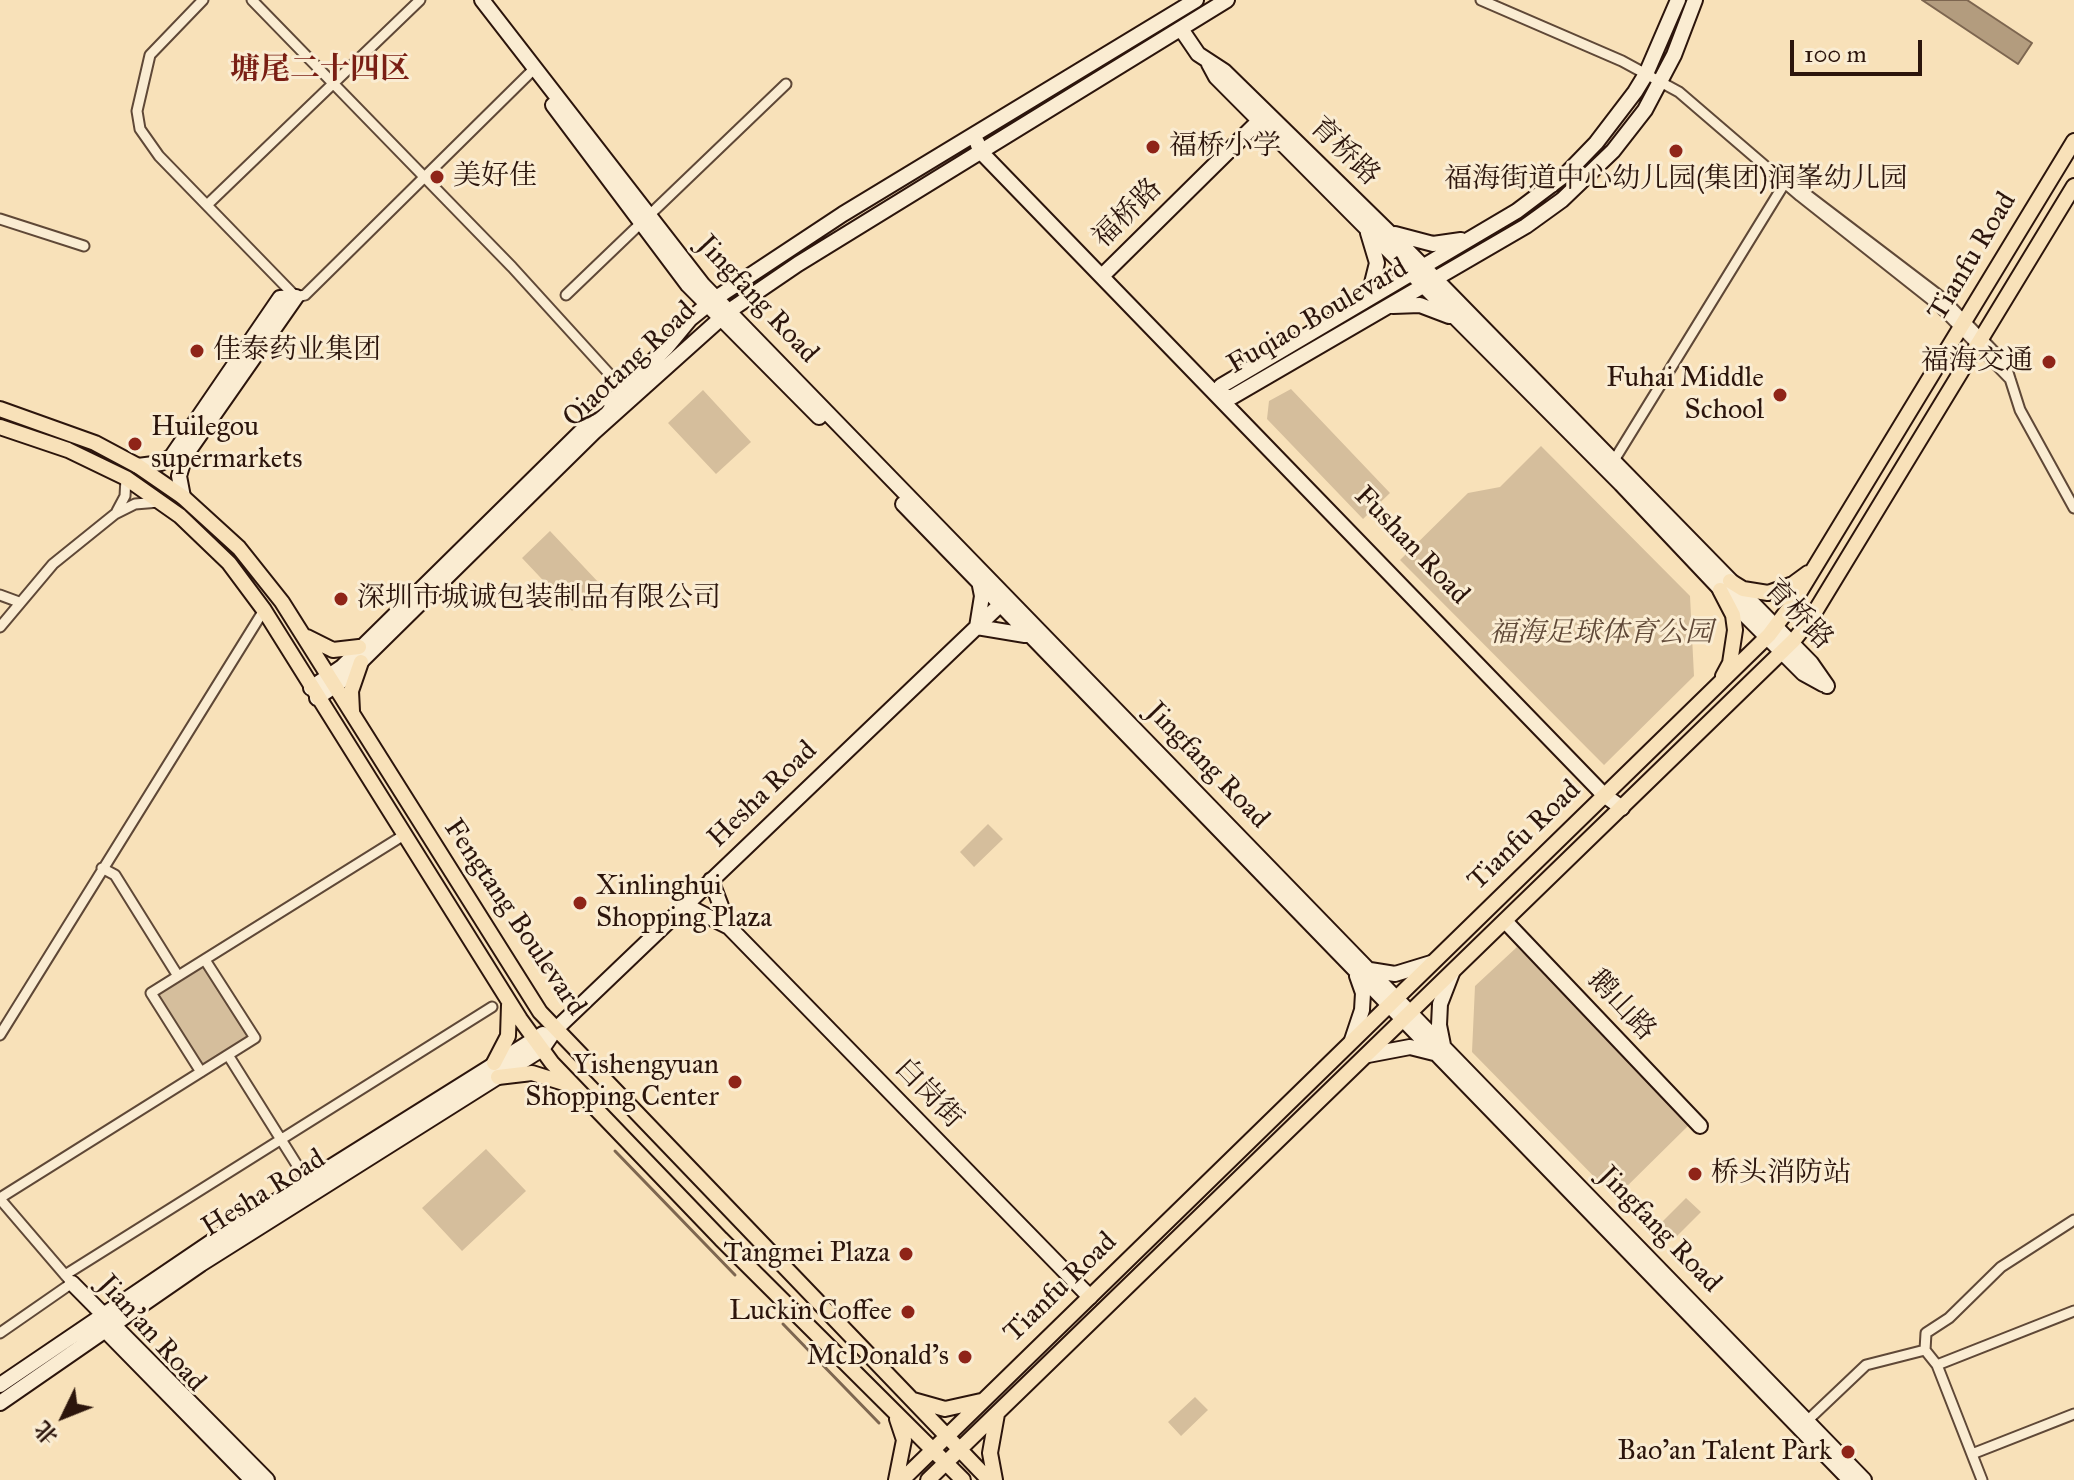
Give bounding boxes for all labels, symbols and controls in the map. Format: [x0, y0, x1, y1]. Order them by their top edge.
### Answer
scale bar [1794, 24, 1926, 74]
text: 100 m [1804, 39, 1867, 69]
district label: 塘尾二十四区 [230, 53, 410, 89]
street label: 育桥路 [1302, 111, 1386, 193]
place label: 福桥小学 [1169, 130, 1281, 164]
marker: 福桥小学 [1144, 138, 1162, 156]
marker: 福海街道中心幼儿园(集团)润峯幼儿园 [1667, 142, 1685, 160]
place label: 美好佳 [453, 160, 537, 194]
place label: 福海街道中心幼儿园(集团)润峯幼儿园 [1444, 163, 1908, 197]
marker: 美好佳 [428, 168, 446, 186]
street label: 福桥路 [1086, 172, 1170, 256]
street label: Tianfu Road [1922, 187, 2024, 327]
street label: Jingfang Road [689, 229, 825, 371]
street label: Fuqiao Boulevard [1222, 252, 1414, 382]
street label: Qiaotang Road [557, 295, 703, 435]
place label: 佳泰药业集团 [213, 334, 381, 368]
marker: 佳泰药业集团 [188, 342, 206, 360]
place label: 福海交通 [1921, 345, 2033, 379]
marker: 福海交通 [2040, 353, 2058, 371]
place label: Fuhai Middle School [1606, 362, 1764, 428]
marker: Fuhai Middle School [1771, 386, 1789, 404]
place label: Huilegou supermarkets [151, 411, 302, 477]
marker: Huilegou supermarkets [126, 435, 144, 453]
street label: Fushan Road [1346, 480, 1476, 612]
street label: 育桥路 [1757, 573, 1839, 657]
place label: 深圳市城诚包装制品有限公司 [357, 582, 721, 616]
marker: 深圳市城诚包装制品有限公司 [332, 590, 350, 608]
park label: 福海足球体育公园 [1489, 617, 1713, 651]
street label: Jingfang Road [1139, 696, 1275, 836]
street label: Hesha Road [701, 735, 825, 855]
street label: Tianfu Road [1462, 774, 1588, 898]
street label: Fengtang Boulevard [436, 813, 592, 1023]
place label: Xinlinghui Shopping Plaza [596, 870, 772, 936]
marker: Xinlinghui Shopping Plaza [571, 894, 589, 912]
street label: 鹅山路 [1580, 964, 1662, 1048]
place label: Yishengyuan Shopping Center [525, 1049, 719, 1115]
street label: 白岗街 [887, 1052, 969, 1136]
marker: Yishengyuan Shopping Center [726, 1073, 744, 1091]
street label: Hesha Road [196, 1143, 332, 1245]
place label: 桥头消防站 [1711, 1157, 1851, 1191]
street label: Jingfang Road [1591, 1160, 1727, 1300]
marker: 桥头消防站 [1686, 1165, 1704, 1183]
street label: Tianfu Road [998, 1226, 1124, 1350]
place label: Tangmei Plaza [723, 1237, 890, 1271]
marker: Tangmei Plaza [897, 1245, 915, 1263]
street label: Jian'an Road [90, 1269, 212, 1399]
place label: Luckin Coffee [729, 1295, 892, 1329]
marker: Luckin Coffee [899, 1303, 917, 1321]
place label: McDonald's [807, 1340, 949, 1374]
marker: McDonald's [956, 1348, 974, 1366]
north arrow [24, 1376, 104, 1456]
text: 北 [29, 1415, 63, 1450]
place label: Bao'an Talent Park [1618, 1435, 1832, 1469]
marker: Bao'an Talent Park [1839, 1443, 1857, 1461]

